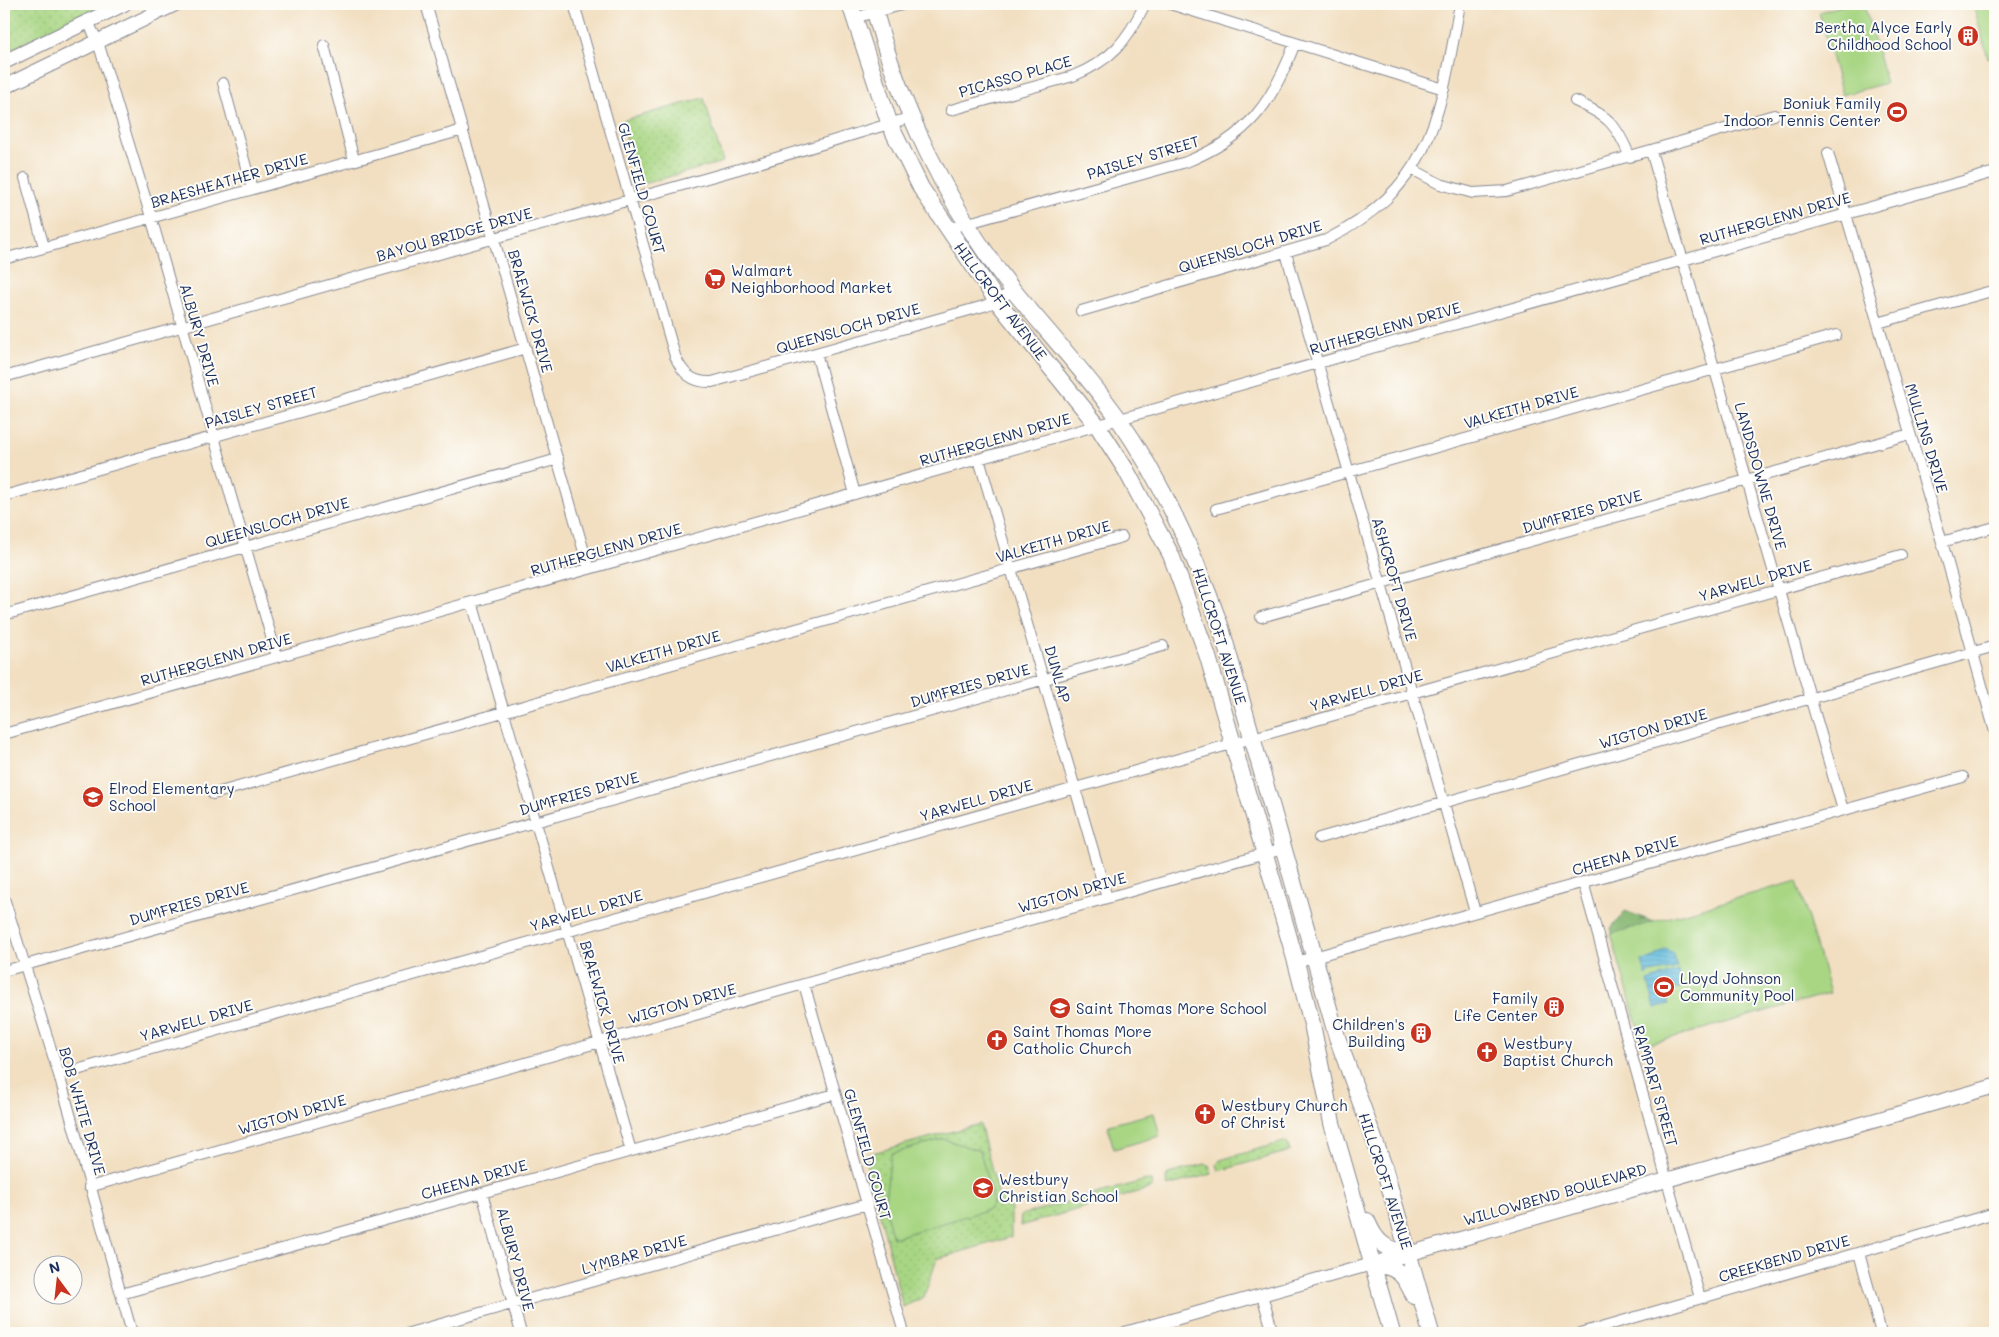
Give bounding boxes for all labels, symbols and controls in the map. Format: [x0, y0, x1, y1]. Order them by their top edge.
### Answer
place label: Bertha Alyce Early Childhood School [1815, 17, 1952, 54]
building icon: Bertha Alyce Early Childhood School [1956, 24, 1980, 48]
street label: PICASSO PLACE [956, 50, 1074, 102]
place label: Boniuk Family Indoor Tennis Center [1724, 93, 1881, 130]
sports icon: Boniuk Family Indoor Tennis Center [1885, 100, 1909, 124]
street label: GLENFIELD COURT [614, 120, 670, 256]
street label: PAISLEY STREET [1084, 130, 1202, 184]
street label: BRAESHEATHER DRIVE [148, 148, 310, 212]
street label: RUTHERGLENN DRIVE [1697, 187, 1853, 249]
street label: BAYOU BRIDGE DRIVE [374, 202, 535, 266]
street label: QUEENSLOCH DRIVE [1176, 215, 1325, 277]
street label: HILLCROFT AVENUE [950, 238, 1052, 364]
street label: BRAEWICK DRIVE [504, 247, 558, 375]
place label: Walmart Neighborhood Market [731, 260, 892, 297]
supermarket icon: Walmart Neighborhood Market [703, 267, 727, 291]
street label: ALBURY DRIVE [176, 281, 224, 389]
street label: RUTHERGLENN DRIVE [1307, 297, 1463, 359]
street label: QUEENSLOCH DRIVE [774, 298, 923, 358]
street label: PAISLEY STREET [202, 381, 320, 433]
street label: VALKEITH DRIVE [1461, 381, 1581, 433]
street label: MULLINS DRIVE [1901, 381, 1953, 496]
street label: LANDSDOWNE DRIVE [1730, 400, 1792, 553]
street label: RUTHERGLENN DRIVE [917, 408, 1073, 470]
street label: DUMFRIES DRIVE [1520, 484, 1644, 538]
street label: QUEENSLOCH DRIVE [203, 492, 352, 552]
street label: VALKEITH DRIVE [993, 515, 1113, 567]
street label: ASHCROFT DRIVE [1368, 515, 1422, 644]
street label: RUTHERGLENN DRIVE [528, 518, 684, 580]
street label: YARWELL DRIVE [1696, 554, 1814, 606]
street label: HILLCROFT AVENUE [1188, 565, 1252, 707]
street label: VALKEITH DRIVE [603, 625, 723, 677]
street label: RUTHERGLENN DRIVE [138, 628, 294, 690]
street label: DUNLAP [1040, 643, 1076, 705]
street label: DUMFRIES DRIVE [908, 658, 1032, 712]
street label: YARWELL DRIVE [1307, 664, 1425, 716]
street label: WIGTON DRIVE [1597, 703, 1710, 753]
street label: DUMFRIES DRIVE [517, 766, 641, 820]
street label: YARWELL DRIVE [917, 774, 1035, 826]
place label: Elrod Elementary School [109, 778, 235, 815]
school or university icon: Elrod Elementary School [81, 785, 105, 809]
street label: CHEENA DRIVE [1570, 830, 1681, 880]
street label: WIGTON DRIVE [1016, 867, 1129, 917]
street label: DUMFRIES DRIVE [127, 876, 251, 930]
street label: YARWELL DRIVE [527, 884, 645, 936]
street label: BRAEWICK DRIVE [576, 938, 630, 1066]
place label: Lloyd Johnson Community Pool [1680, 968, 1795, 1005]
sports icon: Lloyd Johnson Community Pool [1652, 975, 1676, 999]
street label: WIGTON DRIVE [626, 978, 739, 1028]
place label: Family Life Center [1454, 988, 1538, 1025]
street label: YARWELL DRIVE [137, 994, 255, 1046]
building icon: Family Life Center [1542, 995, 1566, 1019]
school or university icon: Saint Thomas More School [1048, 996, 1072, 1020]
place label: Saint Thomas More School [1076, 998, 1267, 1018]
place label: Children's Building [1332, 1014, 1405, 1051]
place label: Saint Thomas More Catholic Church [1013, 1021, 1152, 1058]
building icon: Children's Building [1409, 1021, 1433, 1045]
street label: RAMPART STREET [1629, 1023, 1683, 1149]
church icon: Saint Thomas More Catholic Church [985, 1028, 1009, 1052]
place label: Westbury Baptist Church [1503, 1033, 1613, 1070]
church icon: Westbury Baptist Church [1475, 1040, 1499, 1064]
street label: BOB WHITE DRIVE [55, 1045, 111, 1178]
street label: GLENFIELD COURT [840, 1086, 896, 1222]
street label: WIGTON DRIVE [236, 1089, 349, 1139]
place label: Westbury Church of Christ [1221, 1095, 1347, 1132]
church icon: Westbury Church of Christ [1193, 1102, 1217, 1126]
street label: HILLCROFT AVENUE [1354, 1110, 1418, 1252]
street label: CHEENA DRIVE [419, 1154, 530, 1204]
street label: WILLOWBEND BOULEVARD [1461, 1158, 1649, 1230]
place label: Westbury Christian School [999, 1169, 1119, 1206]
school or university icon: Westbury Christian School [971, 1176, 995, 1200]
street label: ALBURY DRIVE [493, 1205, 540, 1313]
street label: LYMBAR DRIVE [579, 1229, 689, 1279]
street label: CREEKBEND DRIVE [1716, 1230, 1852, 1286]
north arrow [32, 1254, 82, 1304]
text: N [47, 1256, 62, 1278]

